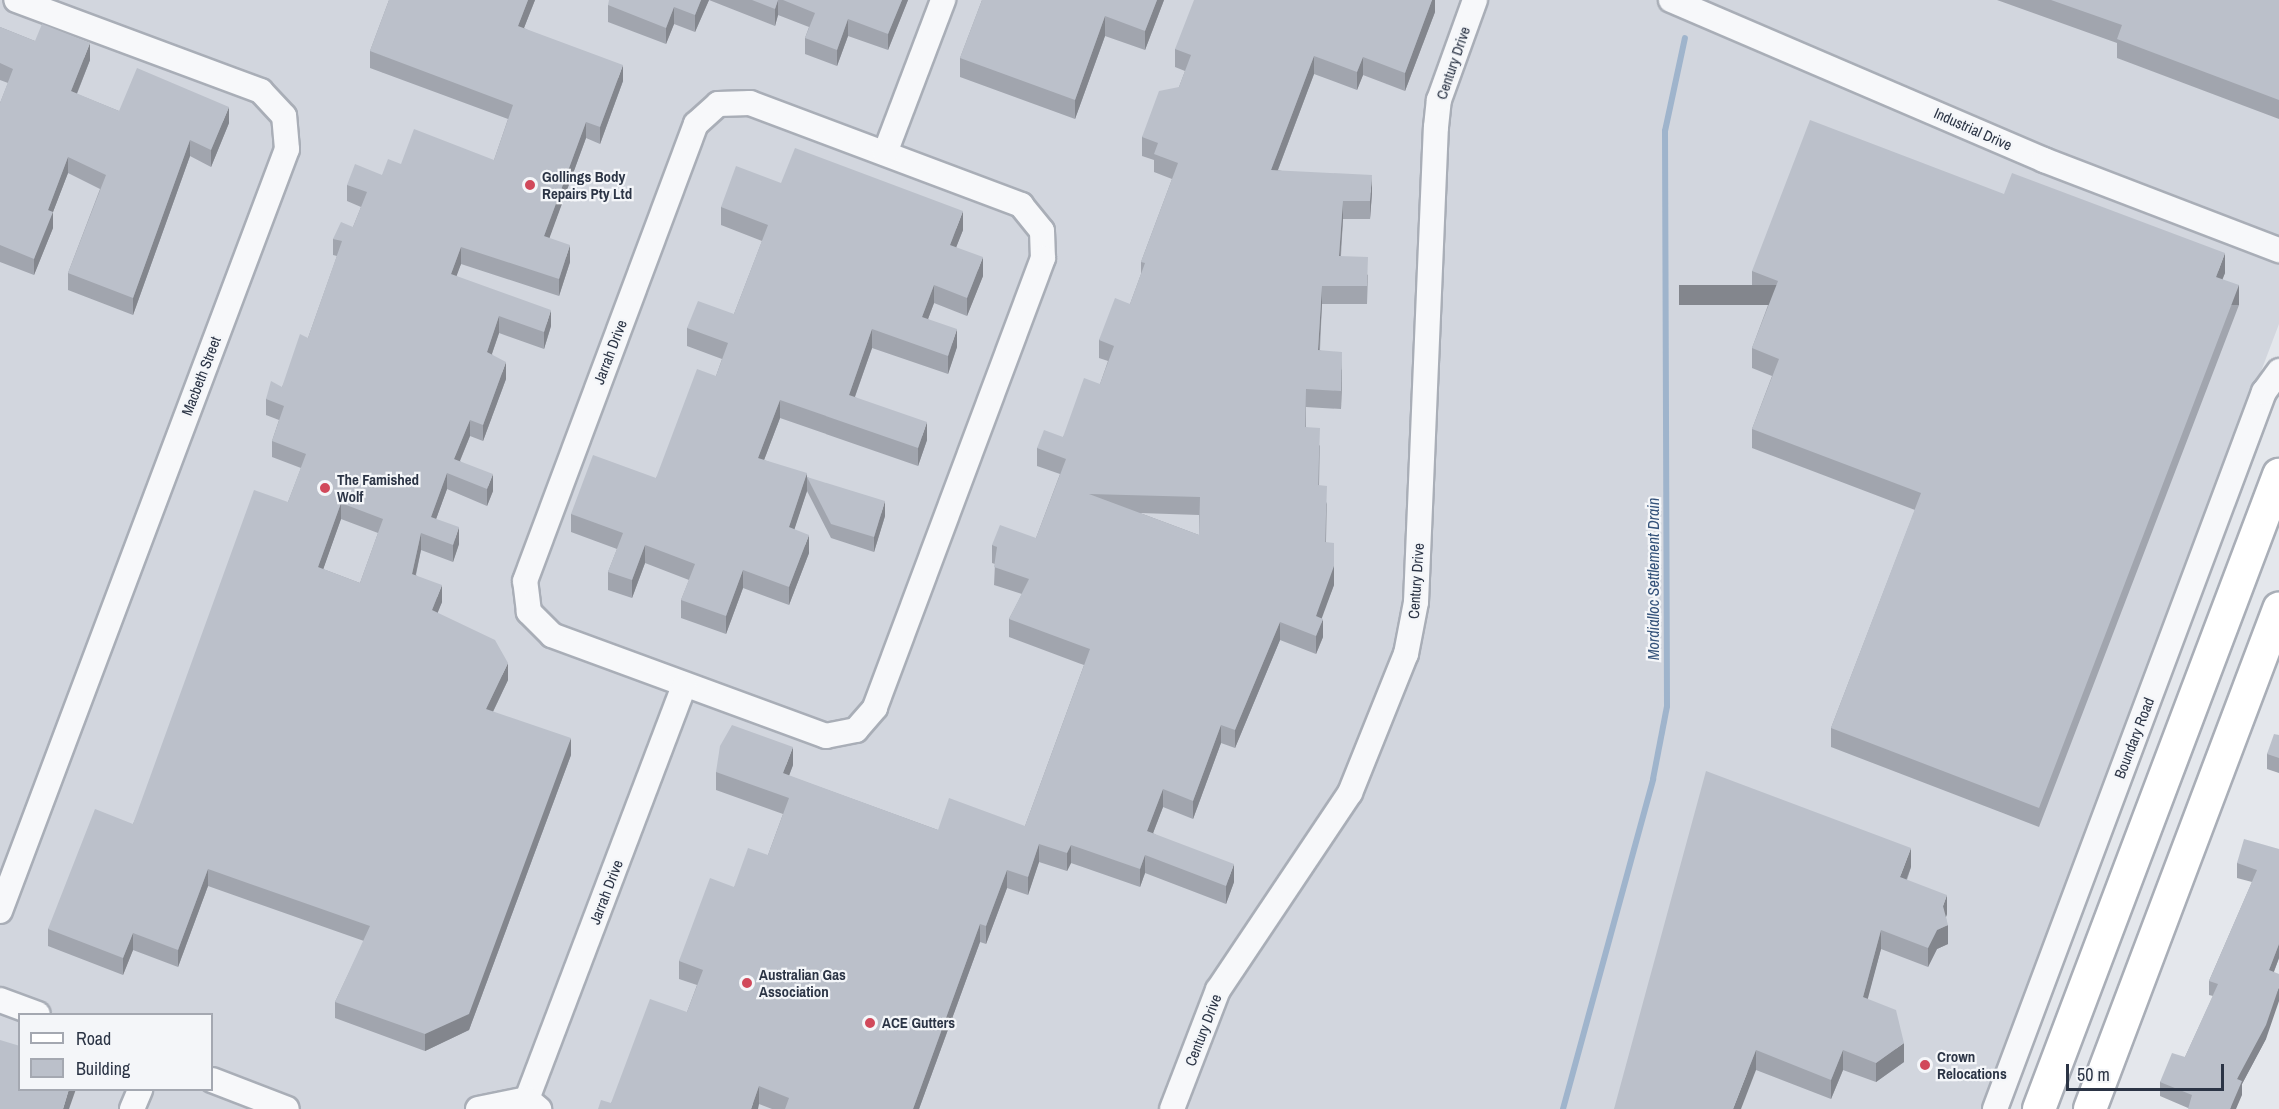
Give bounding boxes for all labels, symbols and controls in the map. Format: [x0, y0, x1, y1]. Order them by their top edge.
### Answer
street label: Century Drive [1432, 24, 1474, 102]
street label: Industrial Drive [1931, 104, 2015, 154]
place label: Gollings Body Repairs Pty Ltd [542, 167, 632, 202]
marker: Gollings Body Repairs Pty Ltd [523, 178, 537, 192]
street label: Jarrah Drive [589, 317, 631, 387]
street label: Macbeth Street [178, 334, 224, 418]
place label: The Famished Wolf [337, 470, 419, 505]
marker: The Famished Wolf [318, 481, 332, 495]
water label: Mordialloc Settlement Drain [1643, 498, 1663, 660]
street label: Century Drive [1404, 543, 1428, 619]
street label: Boundary Road [2110, 695, 2158, 781]
street label: Jarrah Drive [585, 857, 627, 927]
place label: Australian Gas Association [759, 965, 846, 1000]
marker: Australian Gas Association [740, 976, 754, 990]
street label: Century Drive [1181, 991, 1225, 1069]
legend [18, 1013, 213, 1091]
place label: ACE Gutters [882, 1014, 955, 1032]
marker: ACE Gutters [863, 1016, 877, 1030]
text: Road [76, 1026, 111, 1051]
place label: Crown Relocations [1937, 1047, 2007, 1082]
scale bar [2069, 1052, 2226, 1090]
text: Building [76, 1056, 130, 1081]
marker: Crown Relocations [1918, 1058, 1932, 1072]
text: 50 m [2077, 1062, 2110, 1087]

